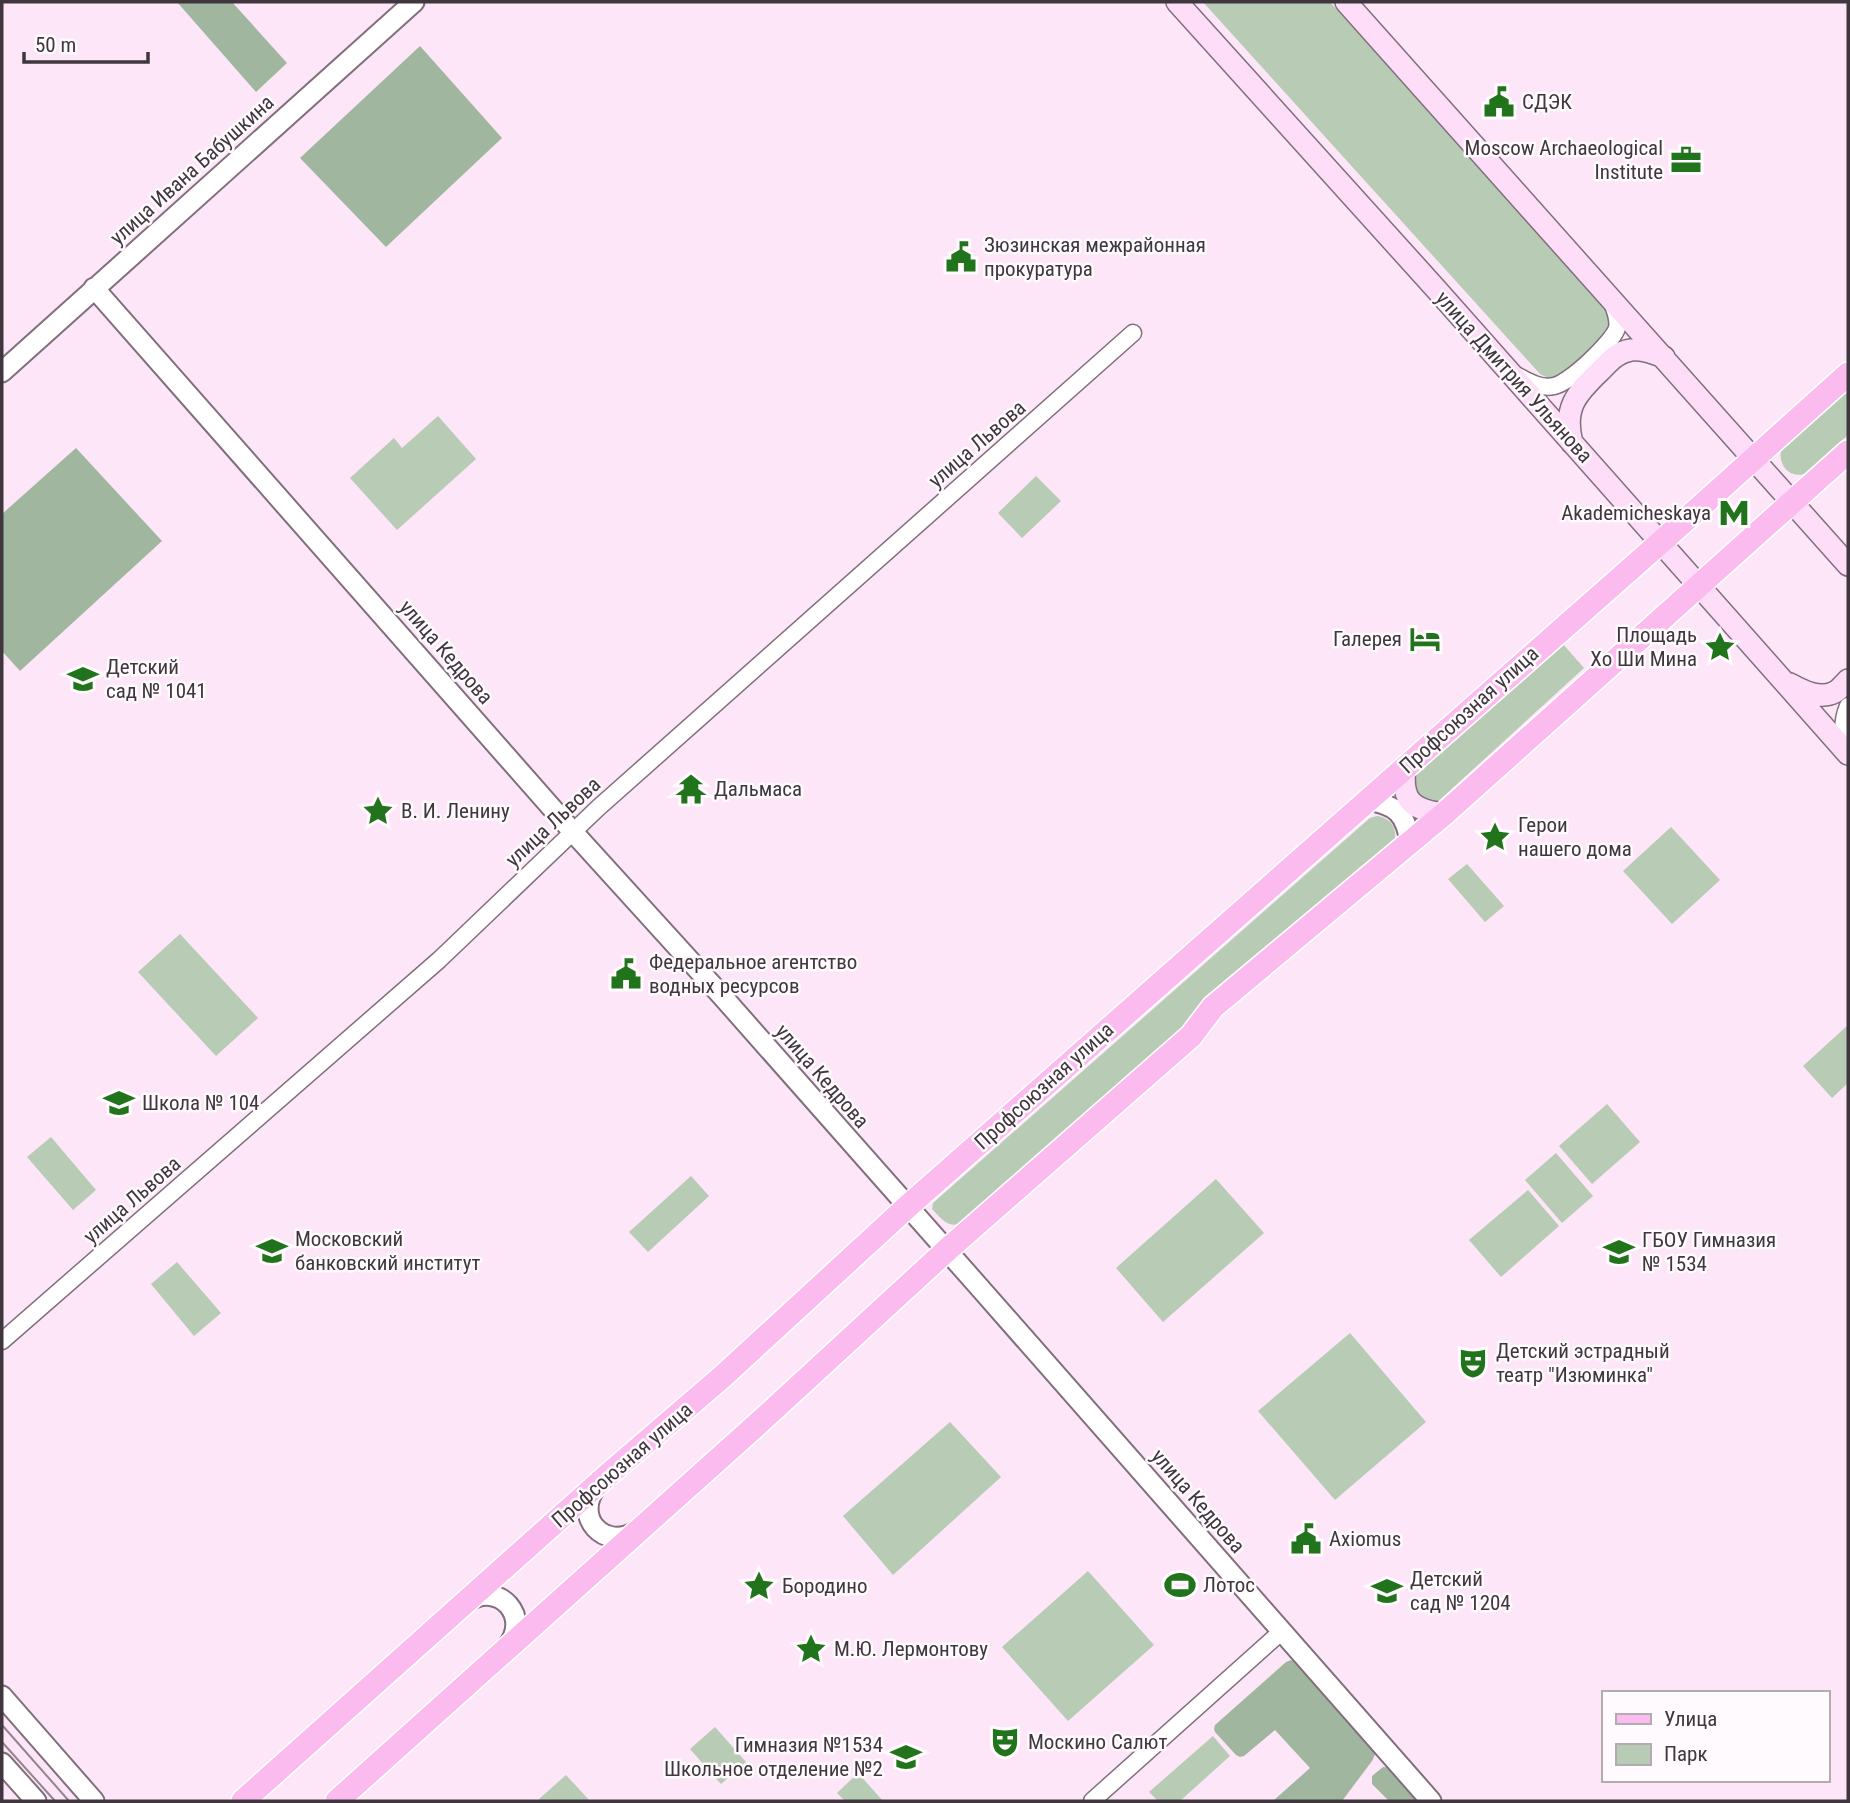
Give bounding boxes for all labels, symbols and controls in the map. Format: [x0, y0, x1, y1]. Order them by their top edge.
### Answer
scale bar [24, 21, 149, 65]
text: 50 m [35, 33, 76, 57]
public building icon: СДЭК [1482, 85, 1516, 119]
street label: улица Ивана Бабушкина [105, 90, 279, 250]
place label: СДЭК [1522, 90, 1572, 114]
place label: Moscow Archaeological Institute [1465, 136, 1663, 184]
office icon: Moscow Archaeological Institute [1669, 143, 1703, 177]
place label: Зюзинская межрайонная прокуратура [984, 233, 1206, 281]
public building icon: Зюзинская межрайонная прокуратура [944, 240, 978, 274]
street label: улица Дмитрия Ульянова [1431, 286, 1597, 468]
street label: улица Львова [924, 395, 1030, 493]
metro station icon: Akademicheskaya [1717, 496, 1751, 530]
place label: Akademicheskaya [1561, 501, 1711, 525]
street label: улица Кедрова [394, 595, 498, 709]
hotel icon: Галерея [1408, 622, 1442, 656]
place label: Площадь Хо Ши Мина [1590, 623, 1697, 671]
place label: Галерея [1333, 627, 1402, 651]
place icon: Площадь Хо Ши Мина [1703, 630, 1737, 664]
street label: Профсоюзная улица [1395, 641, 1543, 779]
place label: Детский сад № 1041 [106, 655, 207, 703]
school or university icon: Детский сад № 1041 [66, 662, 100, 696]
street label: улица Львова [501, 772, 605, 872]
temple icon: Дальмаса [674, 772, 708, 806]
place label: Дальмаса [714, 777, 802, 801]
place icon: В. И. Ленину [361, 794, 395, 828]
place label: В. И. Ленину [401, 799, 510, 823]
place label: Герои нашего дома [1518, 813, 1632, 861]
place icon: Герои нашего дома [1478, 820, 1512, 854]
place label: Федеральное агентство водных ресурсов [649, 950, 857, 998]
public building icon: Федеральное агентство водных ресурсов [609, 957, 643, 991]
street label: Профсоюзная улица [970, 1017, 1118, 1155]
street label: улица Кедрова [770, 1019, 874, 1133]
school or university icon: Школа № 104 [102, 1086, 136, 1120]
place label: Школа № 104 [142, 1091, 260, 1115]
street label: улица Львова [79, 1151, 185, 1249]
place label: Московский банковский институт [295, 1227, 480, 1275]
place label: ГБОУ Гимназия № 1534 [1642, 1228, 1776, 1276]
school or university icon: Московский банковский институт [255, 1234, 289, 1268]
school or university icon: ГБОУ Гимназия № 1534 [1602, 1235, 1636, 1269]
place label: Детский эстрадный театр "Изюминка" [1496, 1339, 1670, 1387]
theatre icon: Детский эстрадный театр "Изюминка" [1456, 1346, 1490, 1380]
street label: Профсоюзная улица [547, 1398, 697, 1532]
street label: улица Кедрова [1146, 1444, 1250, 1558]
public building icon: Axiomus [1289, 1522, 1323, 1556]
place label: Axiomus [1329, 1527, 1401, 1551]
place label: Детский сад № 1204 [1410, 1567, 1511, 1615]
sports icon: Лотос [1163, 1568, 1197, 1602]
place icon: Бородино [742, 1569, 776, 1603]
place label: Лотос [1203, 1573, 1255, 1597]
place label: Бородино [782, 1574, 867, 1598]
school or university icon: Детский сад № 1204 [1370, 1574, 1404, 1608]
place icon: М.Ю. Лермонтову [794, 1632, 828, 1666]
place label: М.Ю. Лермонтову [834, 1637, 988, 1661]
legend [1602, 1691, 1829, 1782]
text: Улица [1664, 1707, 1717, 1731]
theatre icon: Москино Салют [988, 1725, 1022, 1759]
place label: Москино Салют [1028, 1730, 1167, 1754]
place label: Гимназия №1534 Школьное отделение №2 [664, 1733, 883, 1781]
school or university icon: Гимназия №1534 Школьное отделение №2 [889, 1740, 923, 1774]
text: Парк [1664, 1742, 1708, 1766]

